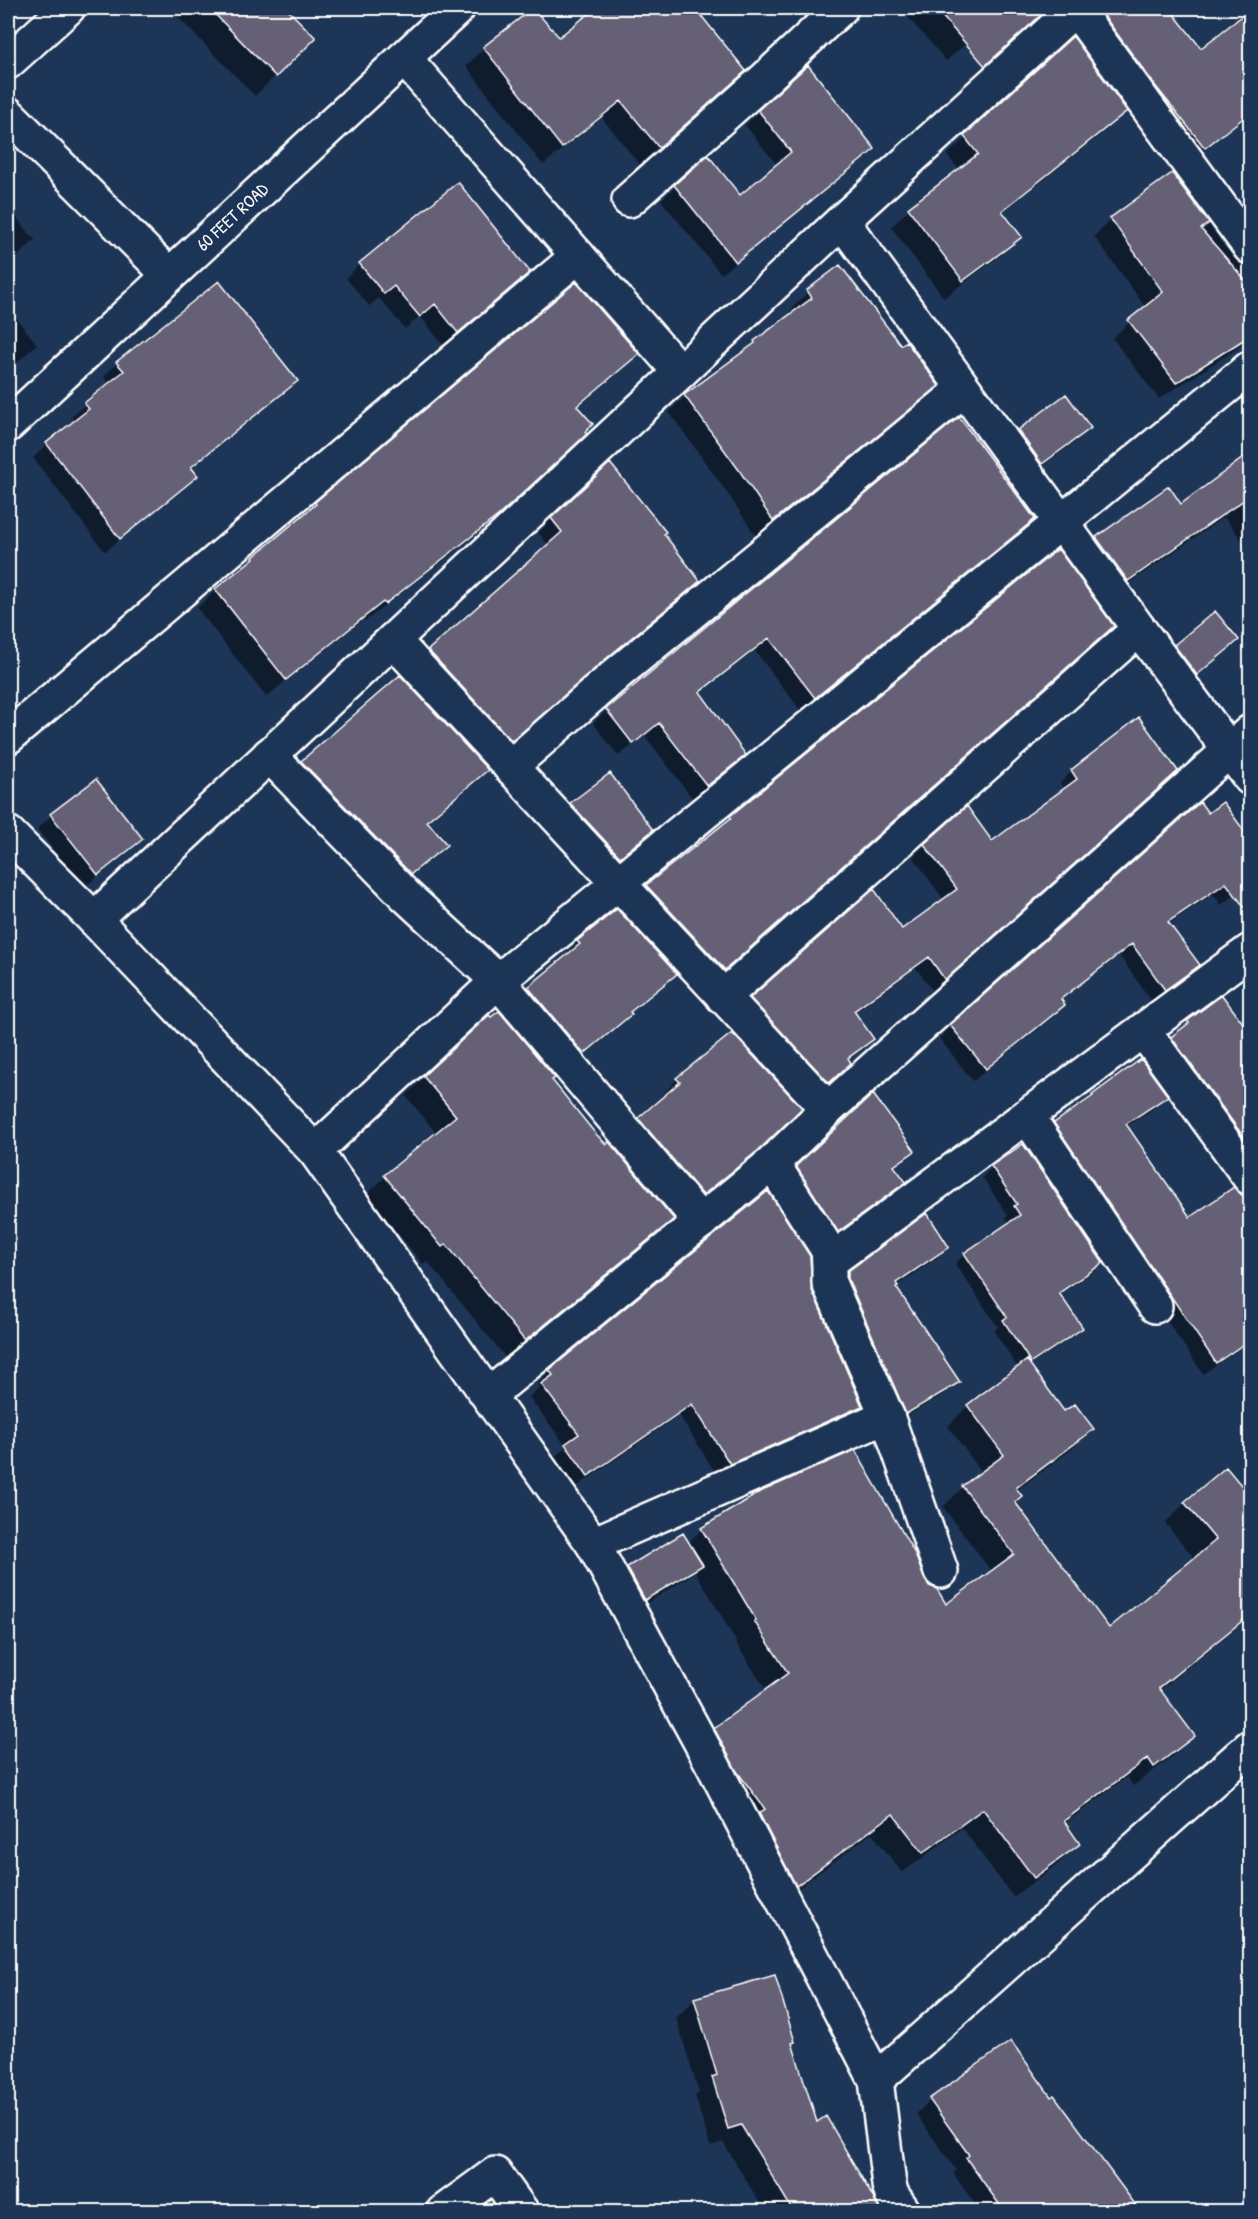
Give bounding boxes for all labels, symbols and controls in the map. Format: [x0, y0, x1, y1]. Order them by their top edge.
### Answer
street label: 60 FEET ROAD [191, 177, 274, 256]

